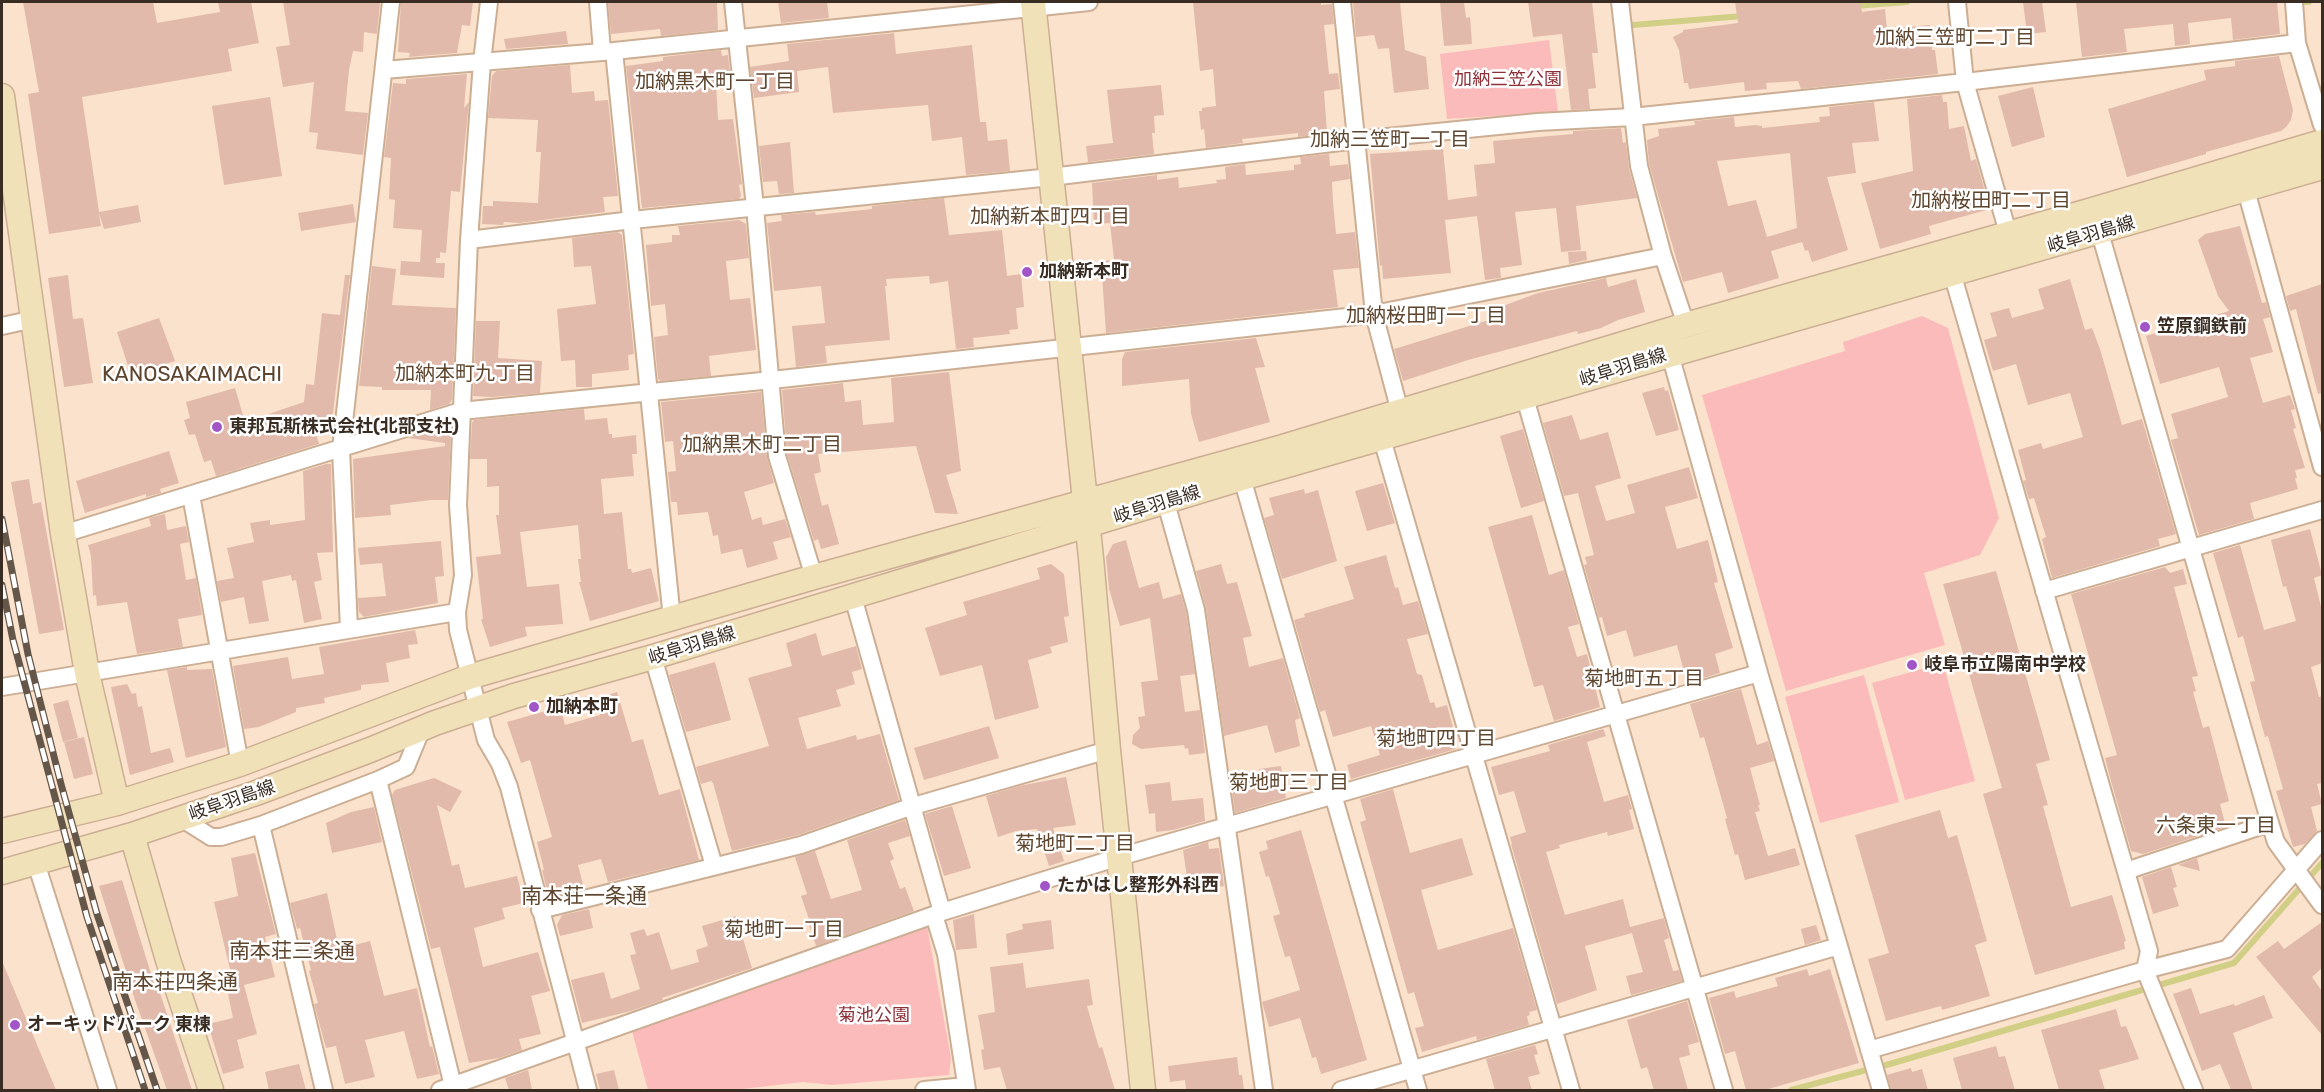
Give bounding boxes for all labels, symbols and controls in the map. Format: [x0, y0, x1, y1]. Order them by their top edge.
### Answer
district label: 加納三笠町二丁目 [1875, 26, 2035, 50]
park label: 加納三笠公園 [1454, 69, 1562, 91]
district label: 加納黒木町一丁目 [635, 70, 795, 94]
district label: 加納三笠町一丁目 [1310, 128, 1470, 152]
district label: 加納桜田町二丁目 [1911, 189, 2071, 213]
district label: 加納新本町四丁目 [970, 205, 1130, 229]
street label: 岐阜羽島線 [2045, 212, 2137, 258]
place label: 加納新本町 [1039, 261, 1129, 283]
marker: 加納新本町 [1020, 265, 1034, 279]
district label: 加納桜田町一丁目 [1346, 304, 1506, 328]
place label: 笠原鋼鉄前 [2157, 316, 2247, 338]
marker: 笠原鋼鉄前 [2138, 320, 2152, 334]
street label: 岐阜羽島線 [1577, 345, 1669, 391]
district label: KANOSAKAIMACHI [91, 362, 293, 388]
district label: 加納本町九丁目 [395, 362, 535, 386]
place label: 東邦瓦斯株式会社(北部支社) [229, 416, 459, 438]
marker: 東邦瓦斯株式会社(北部支社) [210, 420, 224, 434]
district label: 加納黒木町二丁目 [682, 433, 842, 457]
street label: 岐阜羽島線 [1111, 482, 1203, 528]
street label: 岐阜羽島線 [646, 623, 738, 669]
place label: 岐阜市立陽南中学校 [1924, 654, 2086, 676]
marker: 岐阜市立陽南中学校 [1905, 658, 1919, 672]
district label: 菊地町五丁目 [1584, 667, 1704, 691]
place label: 加納本町 [546, 696, 618, 718]
marker: 加納本町 [527, 700, 541, 714]
district label: 菊地町四丁目 [1376, 727, 1496, 751]
district label: 菊地町三丁目 [1229, 771, 1349, 795]
street label: 岐阜羽島線 [186, 776, 278, 826]
district label: 六条東一丁目 [2156, 814, 2276, 838]
district label: 菊地町二丁目 [1015, 832, 1135, 856]
place label: たかはし整形外科西 [1057, 875, 1219, 897]
marker: たかはし整形外科西 [1038, 879, 1052, 893]
district label: 南本荘一条通 [521, 884, 647, 910]
district label: 菊地町一丁目 [724, 918, 844, 942]
district label: 南本荘三条通 [229, 939, 355, 965]
district label: 南本荘四条通 [112, 970, 238, 996]
park label: 菊池公園 [838, 1005, 910, 1027]
place label: オーキッドパーク 東棟 [27, 1014, 211, 1036]
marker: オーキッドパーク 東棟 [8, 1018, 22, 1032]

